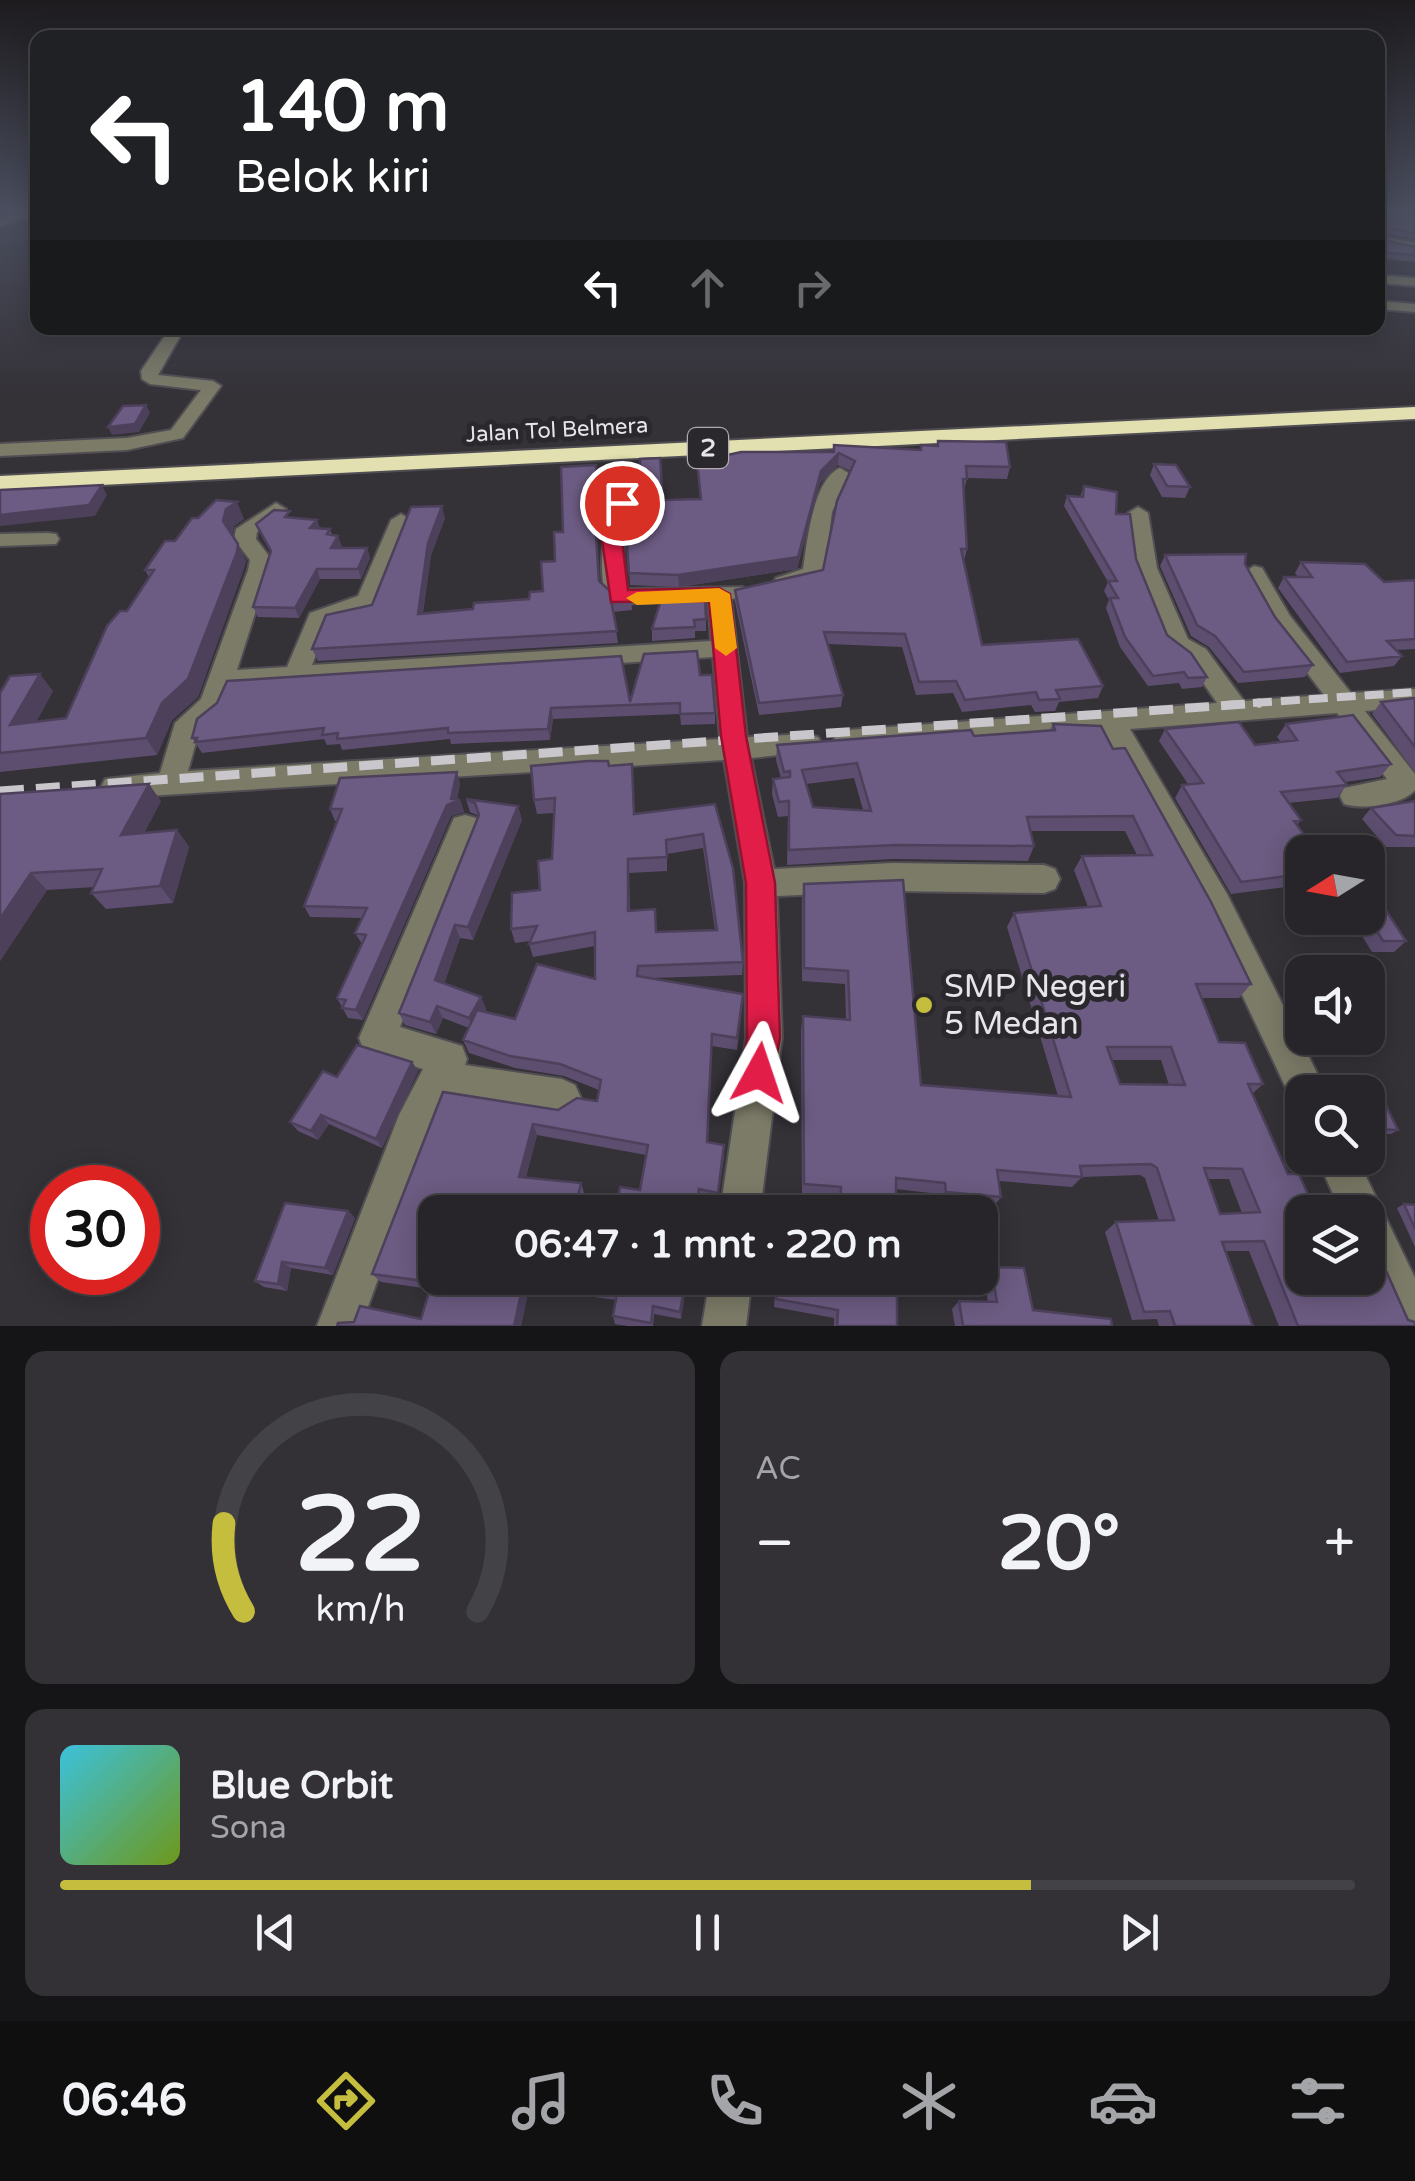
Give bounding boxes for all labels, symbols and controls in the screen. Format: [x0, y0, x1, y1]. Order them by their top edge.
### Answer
text: 140 m [235, 66, 449, 150]
icon: left [70, 70, 200, 200]
text: Belok kiri [235, 151, 430, 205]
icon: left [575, 260, 630, 315]
icon: ahead [680, 260, 735, 315]
icon: right [785, 260, 840, 315]
street label: Jalan Tol Belmera [465, 412, 649, 448]
road number: 2 [688, 428, 728, 468]
pin [580, 461, 665, 546]
icon: arrive [595, 476, 650, 531]
north arrow [1285, 835, 1385, 935]
map controls [1285, 835, 1385, 1295]
button: sound [1285, 955, 1385, 1055]
place label: SMP Negeri 5 Medan [944, 968, 1126, 1043]
marker: SMP Negeri 5 Medan [913, 994, 935, 1016]
position arrow [707, 1021, 811, 1125]
button: search [1285, 1075, 1385, 1175]
speed limit sign: 30 [30, 1165, 160, 1295]
button: layers [1285, 1195, 1385, 1295]
text: 06:47 · 1 mnt · 220 m [515, 1222, 901, 1268]
text: AC [755, 1450, 801, 1488]
text: 22 [295, 1474, 425, 1599]
text: 20° [998, 1499, 1120, 1589]
text: − [755, 1511, 794, 1577]
text: + [1324, 1511, 1355, 1577]
text: km/h [315, 1588, 405, 1631]
text: Blue Orbit [210, 1763, 393, 1809]
text: Sona [210, 1809, 287, 1847]
icon: previous [248, 1905, 303, 1960]
icon: pause [680, 1905, 735, 1960]
icon: next [1112, 1905, 1167, 1960]
icon: directions [311, 2066, 381, 2136]
icon: music [506, 2066, 576, 2136]
icon: phone [700, 2066, 770, 2136]
icon: climate [894, 2066, 964, 2136]
icon: car [1088, 2066, 1158, 2136]
icon: filters [1283, 2066, 1353, 2136]
text: 06:46 [62, 2074, 187, 2128]

